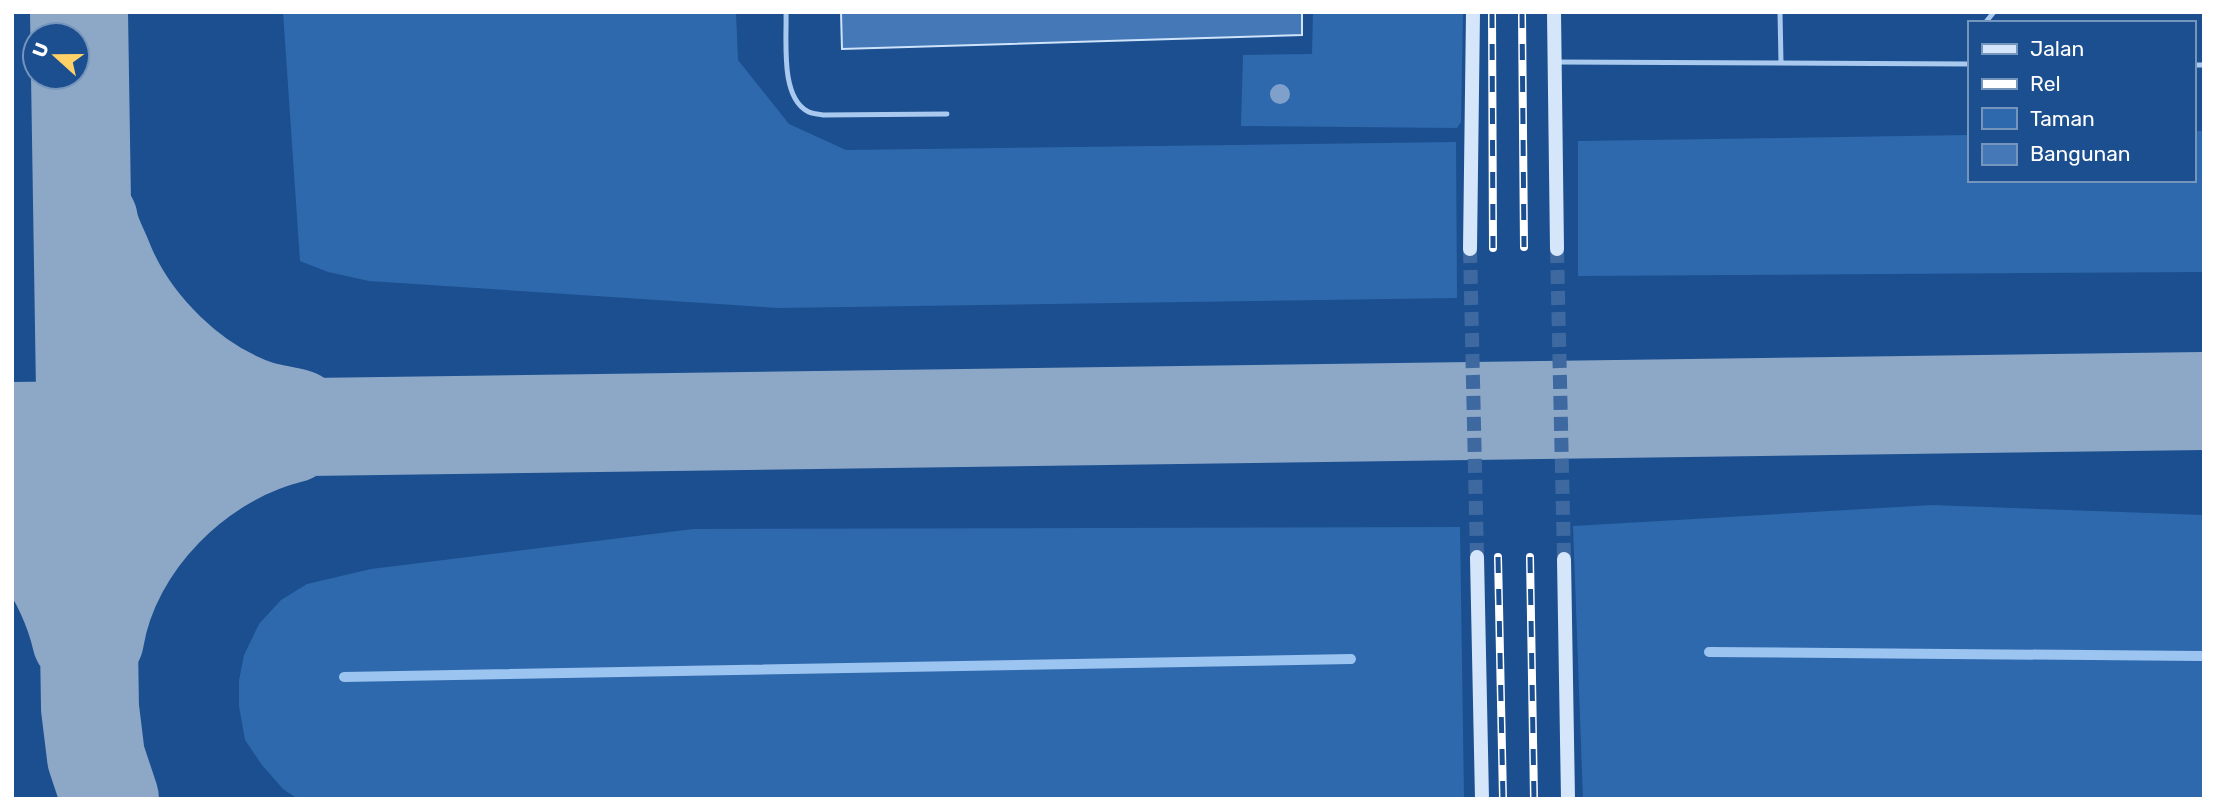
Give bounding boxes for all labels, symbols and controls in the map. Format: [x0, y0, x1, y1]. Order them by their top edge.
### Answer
north arrow [21, 21, 91, 91]
legend [1968, 21, 2195, 182]
text: Jalan [2030, 36, 2084, 61]
text: U [27, 40, 54, 61]
text: Rel [2030, 71, 2061, 96]
text: Taman [2030, 106, 2095, 131]
text: Bangunan [2030, 141, 2131, 166]

